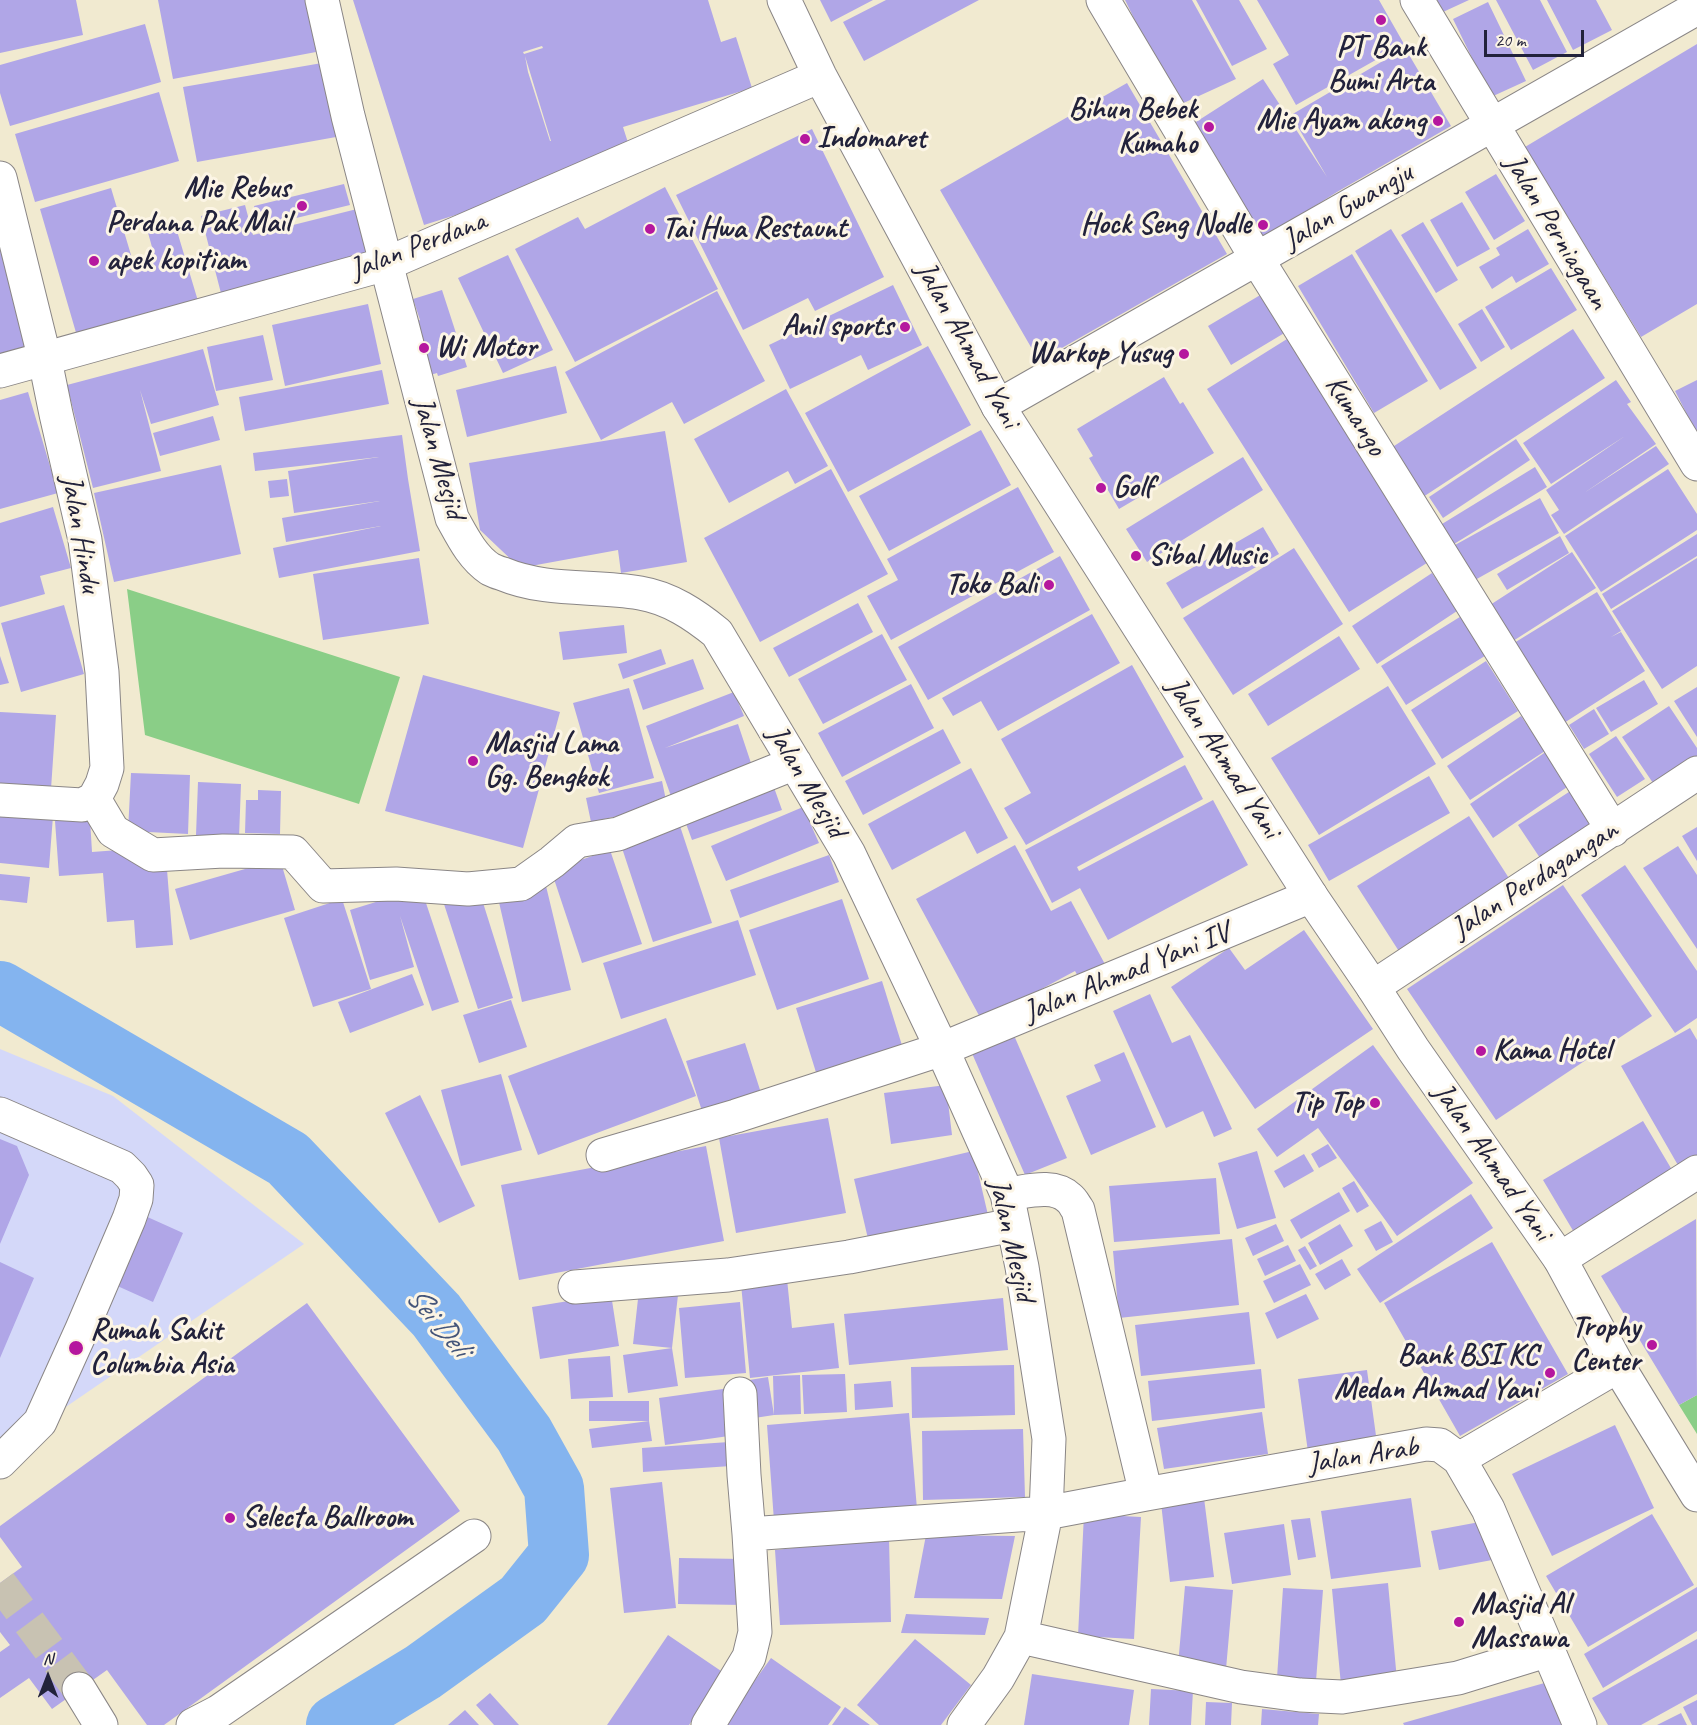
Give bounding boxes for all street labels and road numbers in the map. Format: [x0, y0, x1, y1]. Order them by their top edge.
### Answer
street label: Jalan Perniagaan [1496, 148, 1616, 316]
street label: Jalan Gwangju [1276, 155, 1420, 259]
street label: Jalan Perdana [345, 204, 491, 288]
street label: Jalan Ahmad Yani [907, 256, 1027, 434]
street label: Kumango [1316, 369, 1394, 463]
street label: Jalan Mesjid [403, 393, 473, 523]
street label: Jalan Hindu [52, 472, 108, 596]
street label: Jalan Ahmad Yani [1158, 671, 1288, 845]
street label: Jalan Mesjid [758, 719, 854, 845]
street label: Jalan Perdagangan [1445, 813, 1625, 947]
street label: Jalan Ahmad Yani IV [1019, 915, 1235, 1031]
street label: Jalan Ahmad Yani [1424, 1076, 1560, 1248]
street label: Jalan Mesjid [979, 1175, 1043, 1305]
street label: Jalan Arab [1305, 1430, 1421, 1482]

